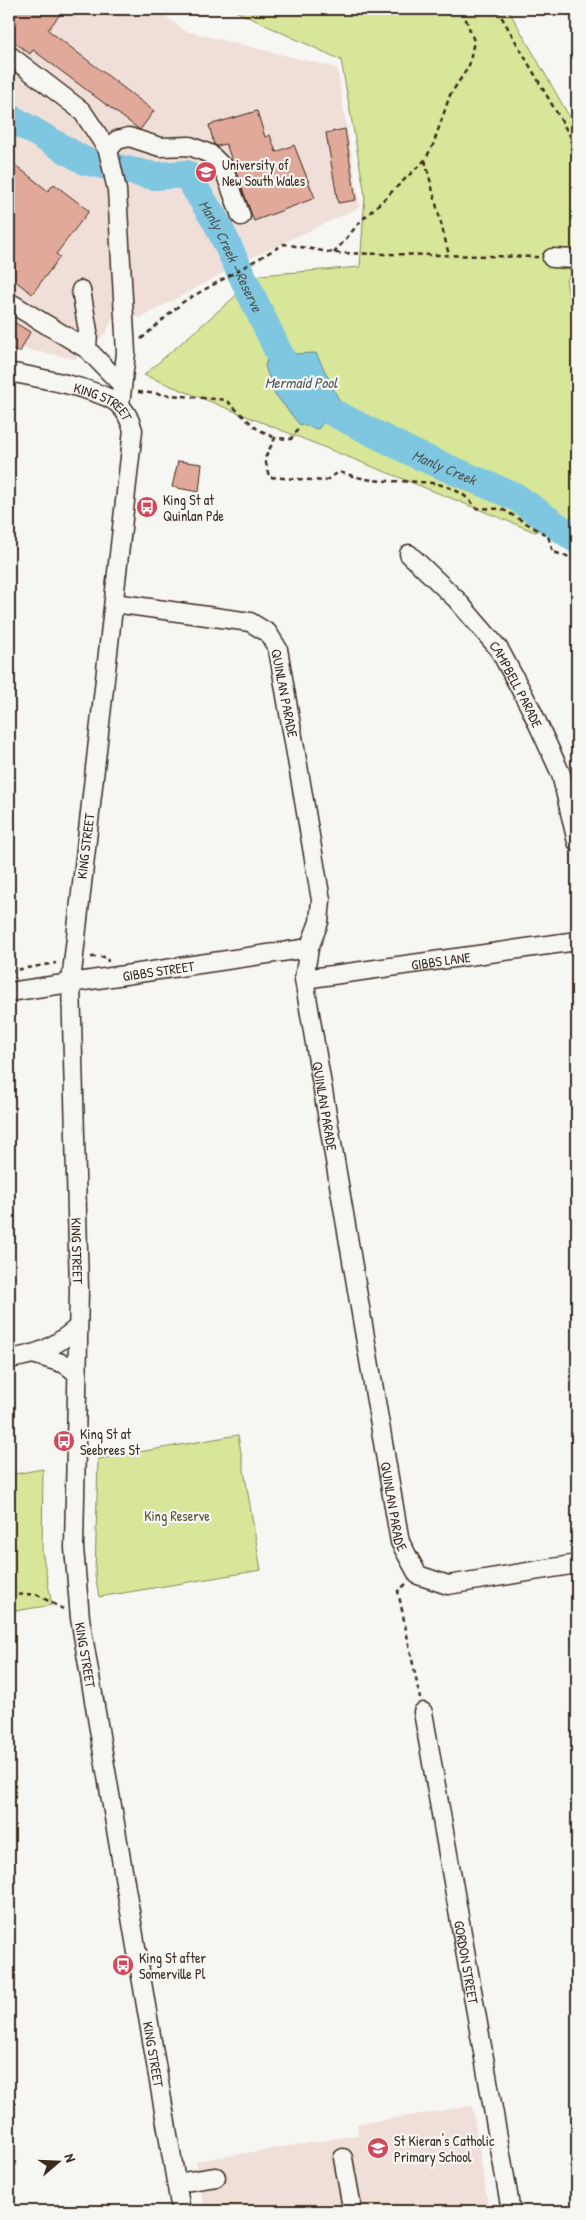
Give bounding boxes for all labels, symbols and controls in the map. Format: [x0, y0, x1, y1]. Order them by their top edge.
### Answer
place label: University of New South Wales [222, 155, 305, 190]
school or university icon: University of New South Wales [194, 160, 218, 184]
water label: Manly Creek - Reserve [194, 195, 269, 316]
water label: Mermaid Pool [265, 372, 338, 393]
street label: KING STREET [72, 377, 138, 424]
water label: Manly Creek [409, 444, 481, 490]
place label: King St at Quinlan Pde [163, 490, 224, 525]
bus stop icon: King St at Quinlan Pde [135, 495, 159, 519]
street label: CAMPBELL PARADE [486, 636, 548, 730]
street label: QUINLAN PARADE [267, 647, 303, 739]
street label: KING STREET [72, 812, 99, 880]
street label: GIBBS LANE [410, 946, 472, 973]
street label: GIBBS STREET [121, 955, 196, 985]
street label: QUINLAN PARADE [309, 1060, 343, 1152]
street label: KING STREET [68, 1217, 88, 1285]
place label: King St at Seebrees St [80, 1424, 140, 1459]
bus stop icon: King St at Seebrees St [52, 1429, 76, 1453]
street label: QUINLAN PARADE [377, 1460, 412, 1554]
park label: King Reserve [144, 1506, 210, 1526]
street label: KING STREET [71, 1621, 101, 1690]
street label: GORDON STREET [450, 1919, 484, 2006]
place label: King St after Somerville Pl [139, 1948, 207, 1983]
bus stop icon: King St after Somerville Pl [111, 1953, 135, 1977]
street label: KING STREET [139, 2020, 169, 2089]
place label: St Kieran's Catholic Primary School [394, 2131, 495, 2167]
school or university icon: St Kieran's Catholic Primary School [366, 2136, 390, 2160]
north arrow [32, 2138, 82, 2188]
text: N [61, 2151, 81, 2165]

